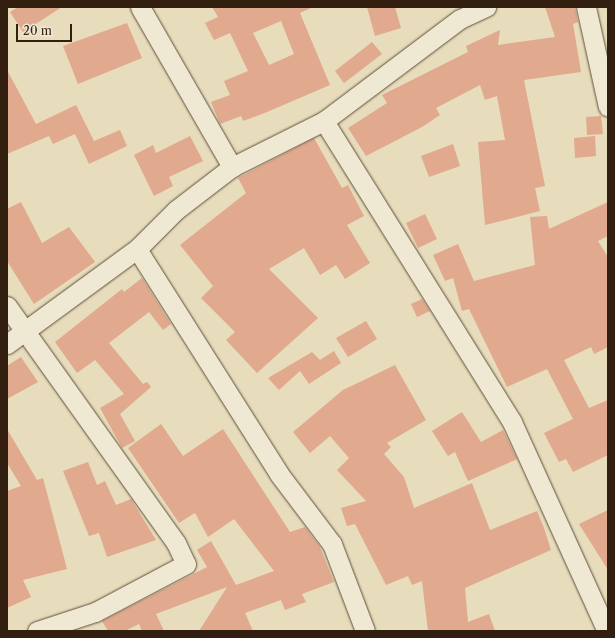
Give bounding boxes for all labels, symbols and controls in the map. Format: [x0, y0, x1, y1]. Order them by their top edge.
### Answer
scale bar [18, 16, 74, 42]
text: 20 m [23, 23, 52, 38]

